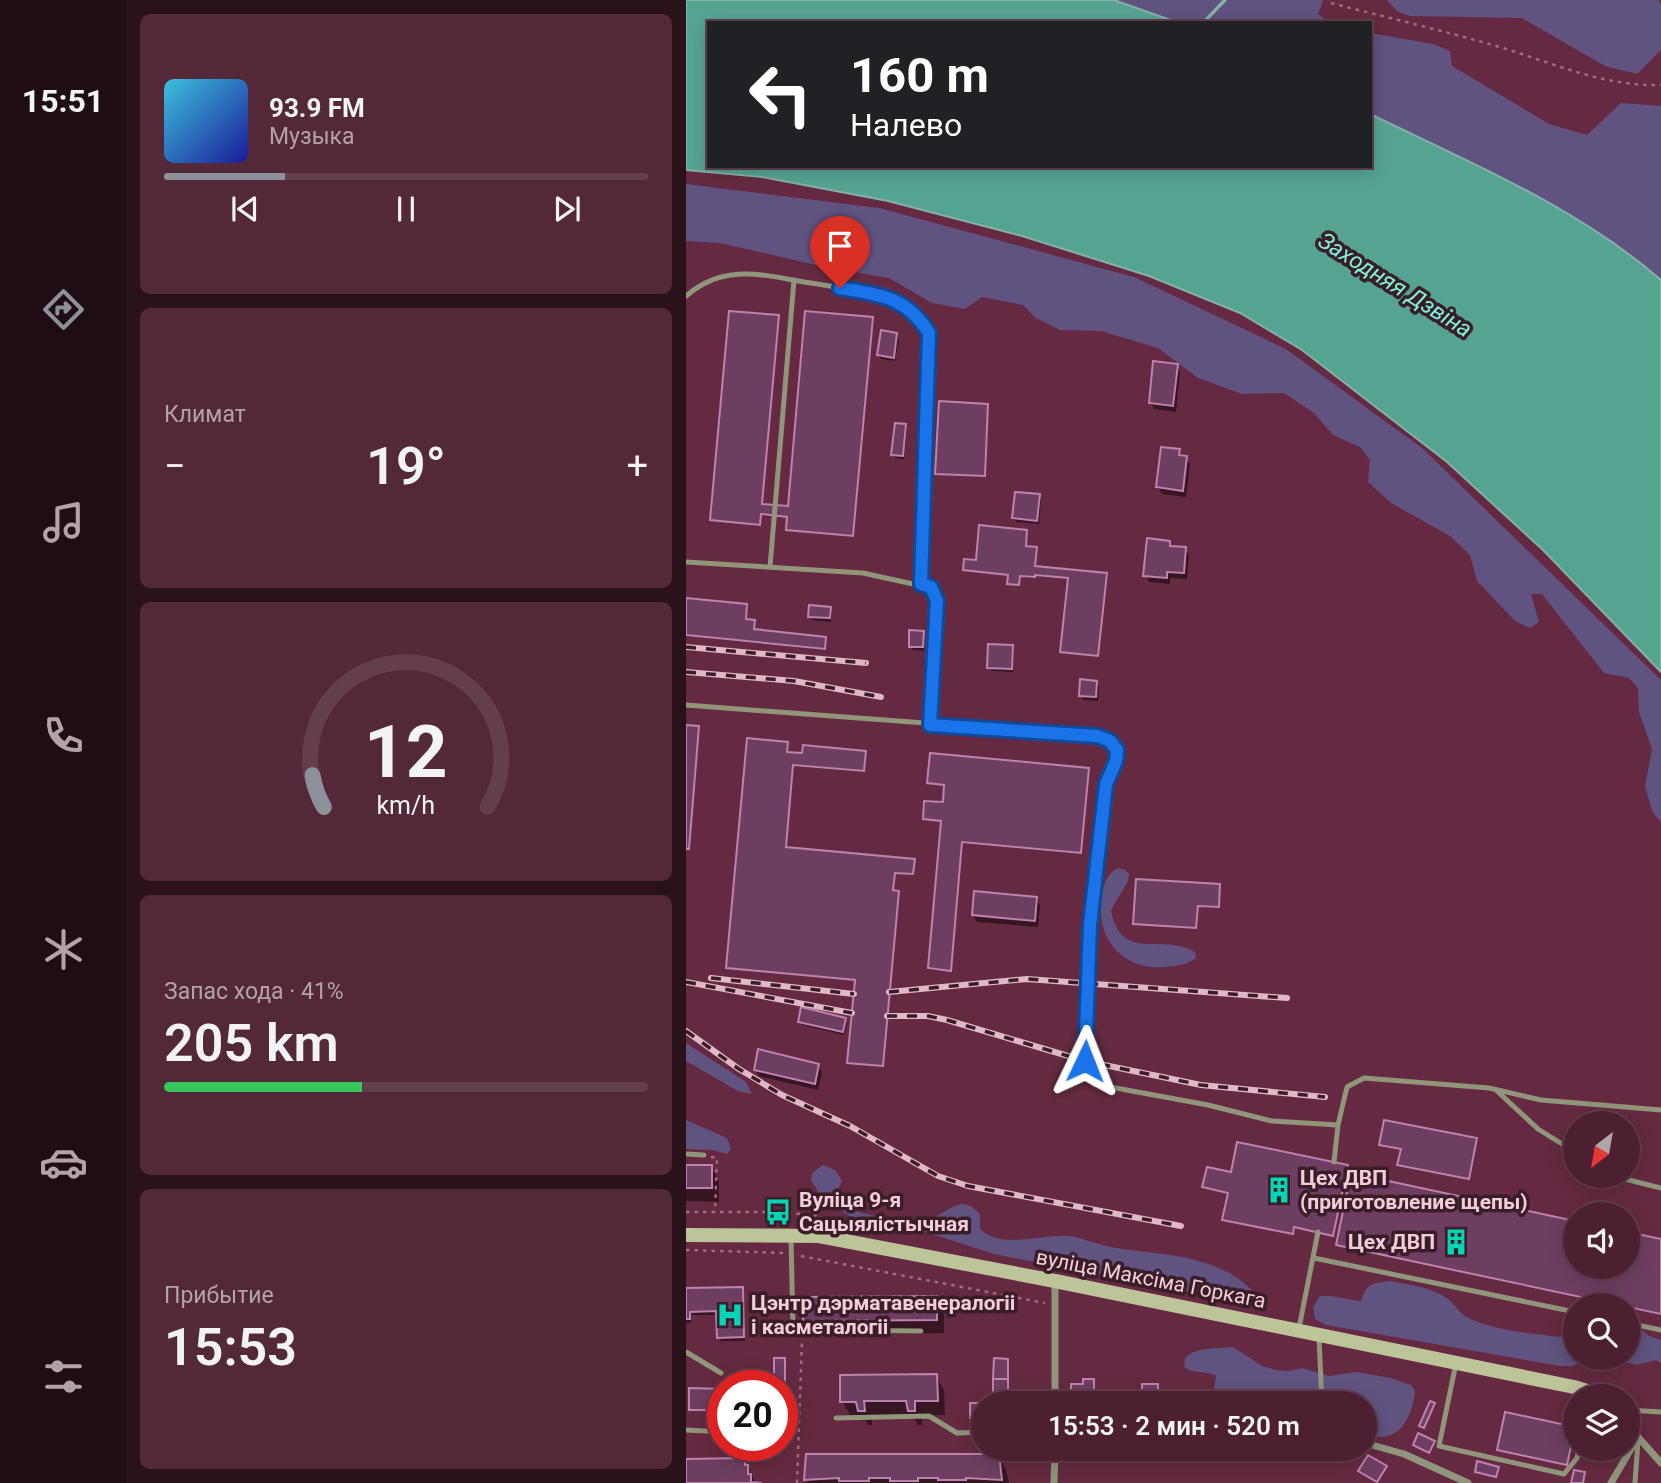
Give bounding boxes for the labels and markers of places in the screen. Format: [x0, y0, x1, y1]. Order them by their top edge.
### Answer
pin [810, 216, 870, 288]
place label: Цех ДВП (приготовление щепы) [1300, 1166, 1528, 1214]
building icon: Цех ДВП (приготовление щепы) [1264, 1175, 1294, 1205]
place label: Вуліца 9-я Сацыялістычная [799, 1188, 969, 1236]
bus stop icon: Вуліца 9-я Сацыялістычная [763, 1197, 793, 1227]
building icon: Цех ДВП [1441, 1227, 1471, 1257]
place label: Цех ДВП [1348, 1230, 1435, 1254]
place label: Цэнтр дэрматавенералогіі і касметалогіі [751, 1291, 1015, 1339]
hospital icon: Цэнтр дэрматавенералогіі і касметалогіі [715, 1300, 745, 1330]

